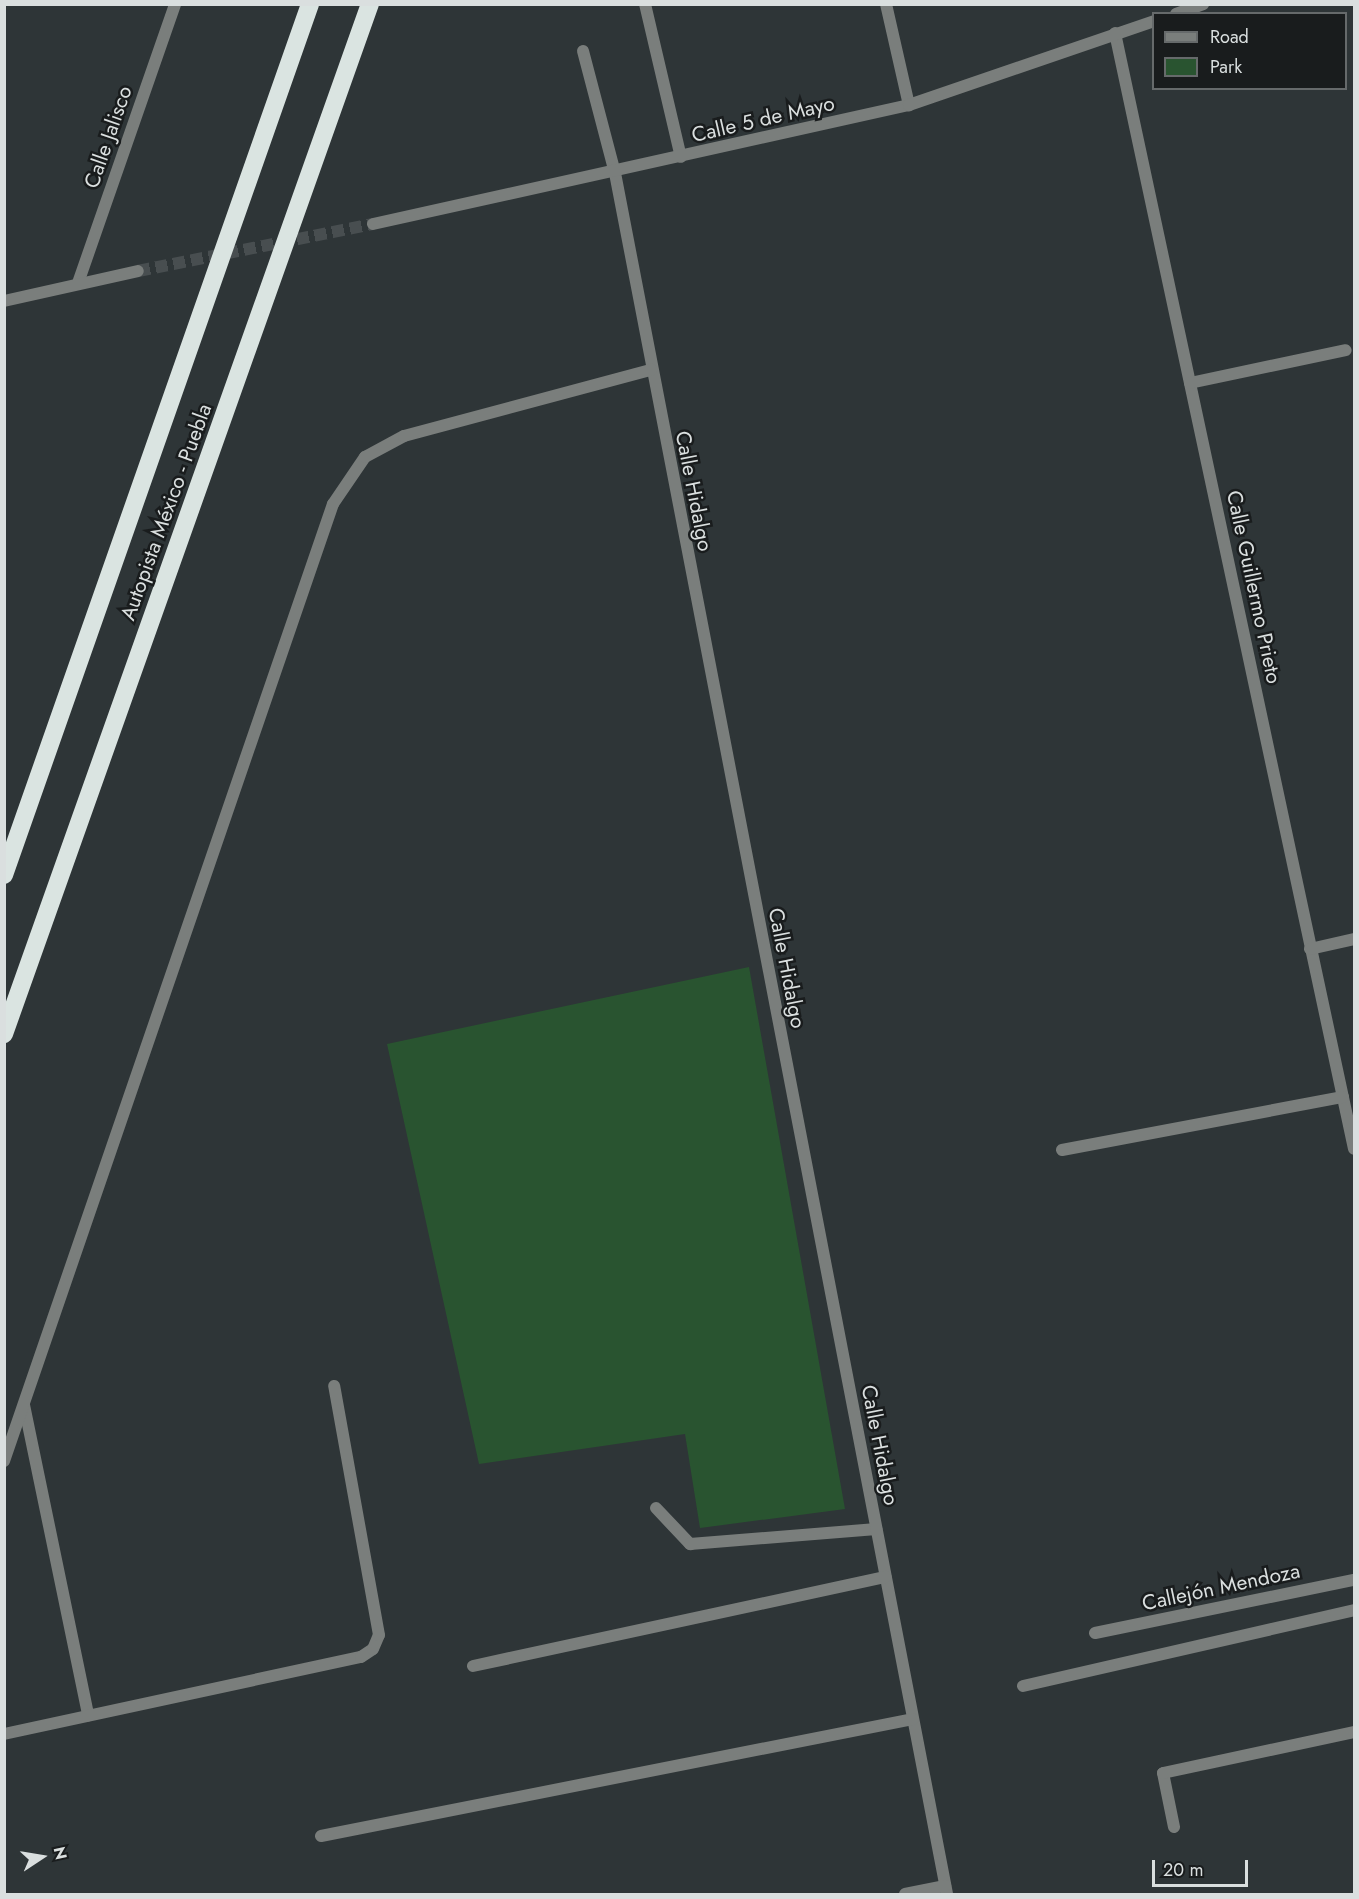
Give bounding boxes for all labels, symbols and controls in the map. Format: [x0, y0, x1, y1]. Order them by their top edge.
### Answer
legend [1152, 12, 1347, 90]
text: Road [1210, 24, 1249, 50]
text: Park [1210, 54, 1242, 80]
street label: Calle Jalisco [79, 82, 137, 192]
street label: Calle 5 de Mayo [689, 90, 837, 148]
street label: Autopista México - Puebla [115, 400, 217, 624]
street label: Calle Hidalgo [670, 429, 718, 553]
street label: Calle Guillermo Prieto [1221, 488, 1287, 686]
street label: Calle Hidalgo [763, 906, 811, 1030]
street label: Calle Hidalgo [856, 1383, 904, 1507]
street label: Callejón Mendoza [1140, 1558, 1302, 1616]
north arrow [12, 1827, 72, 1887]
text: N [48, 1845, 73, 1862]
scale bar [1155, 1848, 1251, 1886]
text: 20 m [1163, 1857, 1203, 1883]

